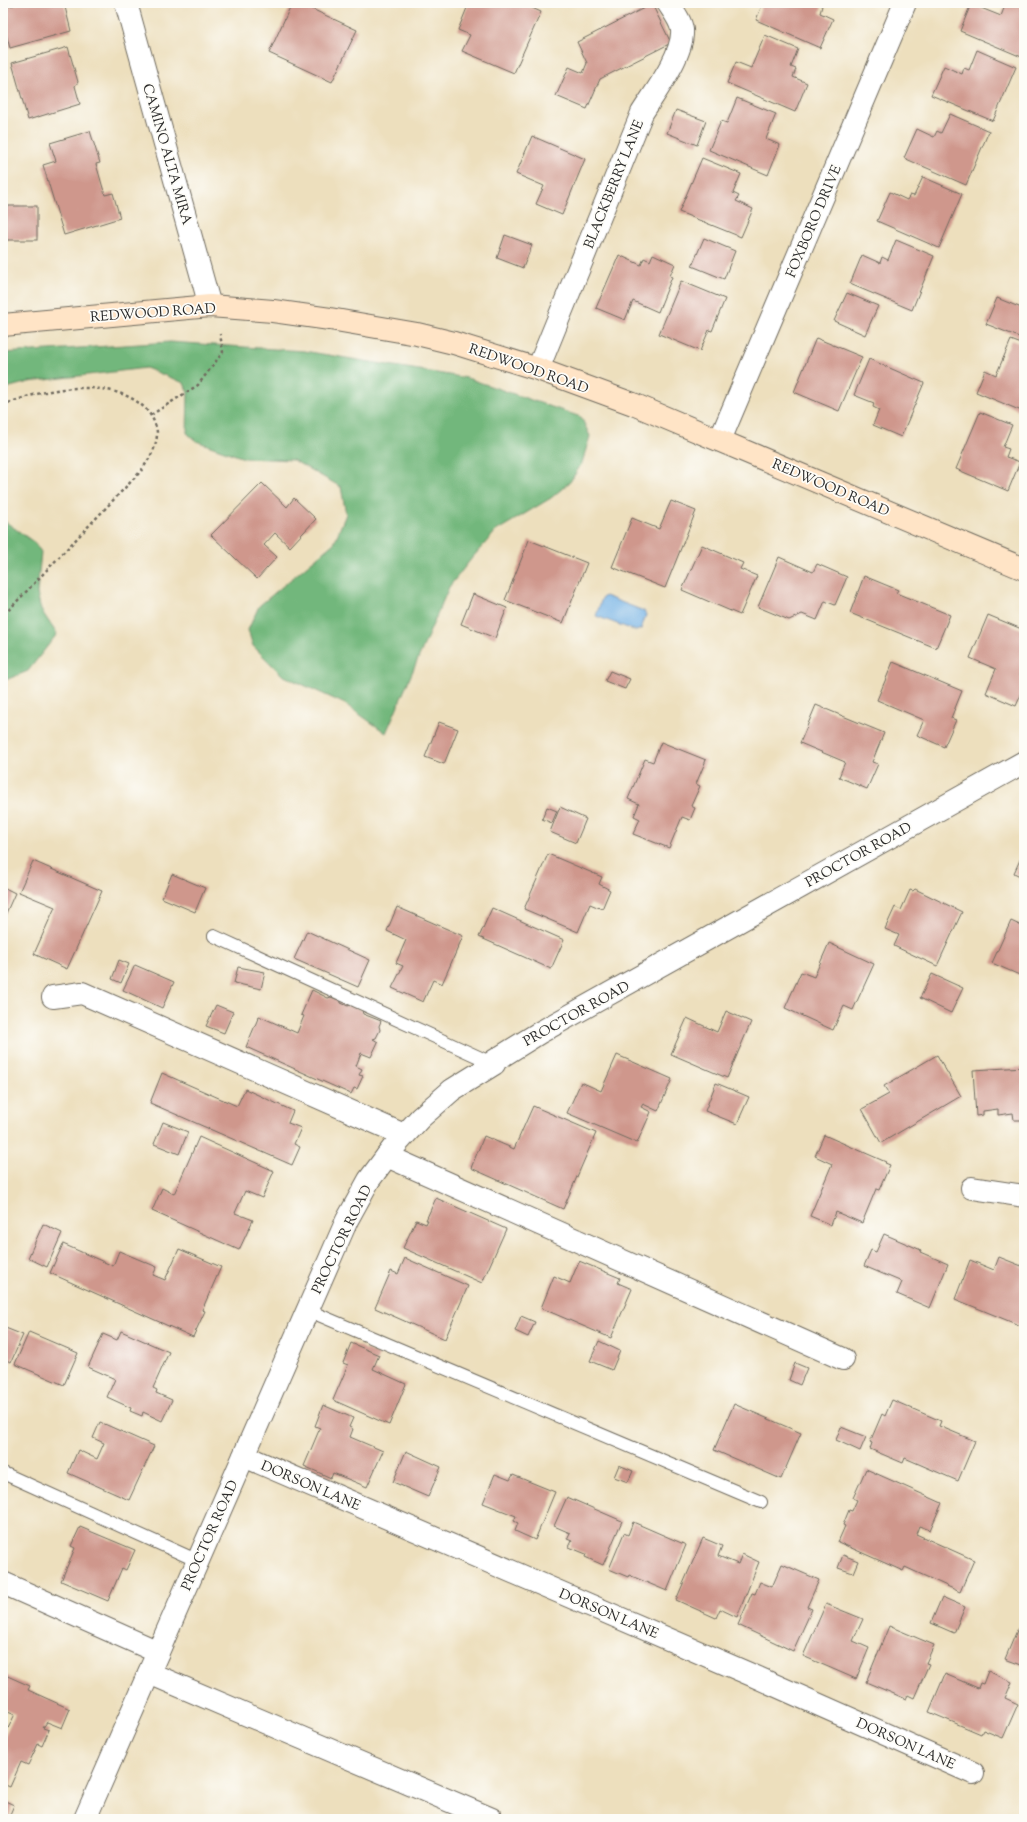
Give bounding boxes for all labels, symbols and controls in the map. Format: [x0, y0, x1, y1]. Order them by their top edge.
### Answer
street label: CAMINO ALTA MIRA [136, 82, 196, 228]
street label: BLACKBERRY LANE [580, 117, 650, 252]
street label: FOXBORO DRIVE [782, 162, 848, 281]
street label: REDWOOD ROAD [90, 300, 217, 328]
street label: REDWOOD ROAD [466, 340, 591, 400]
street label: REDWOOD ROAD [768, 455, 892, 523]
street label: PROCTOR ROAD [802, 818, 916, 893]
street label: PROCTOR ROAD [520, 977, 634, 1052]
street label: PROCTOR ROAD [308, 1182, 378, 1298]
street label: DORSON LANE [257, 1457, 364, 1517]
street label: PROCTOR ROAD [177, 1477, 244, 1594]
street label: DORSON LANE [555, 1585, 662, 1645]
street label: DORSON LANE [852, 1714, 958, 1776]

